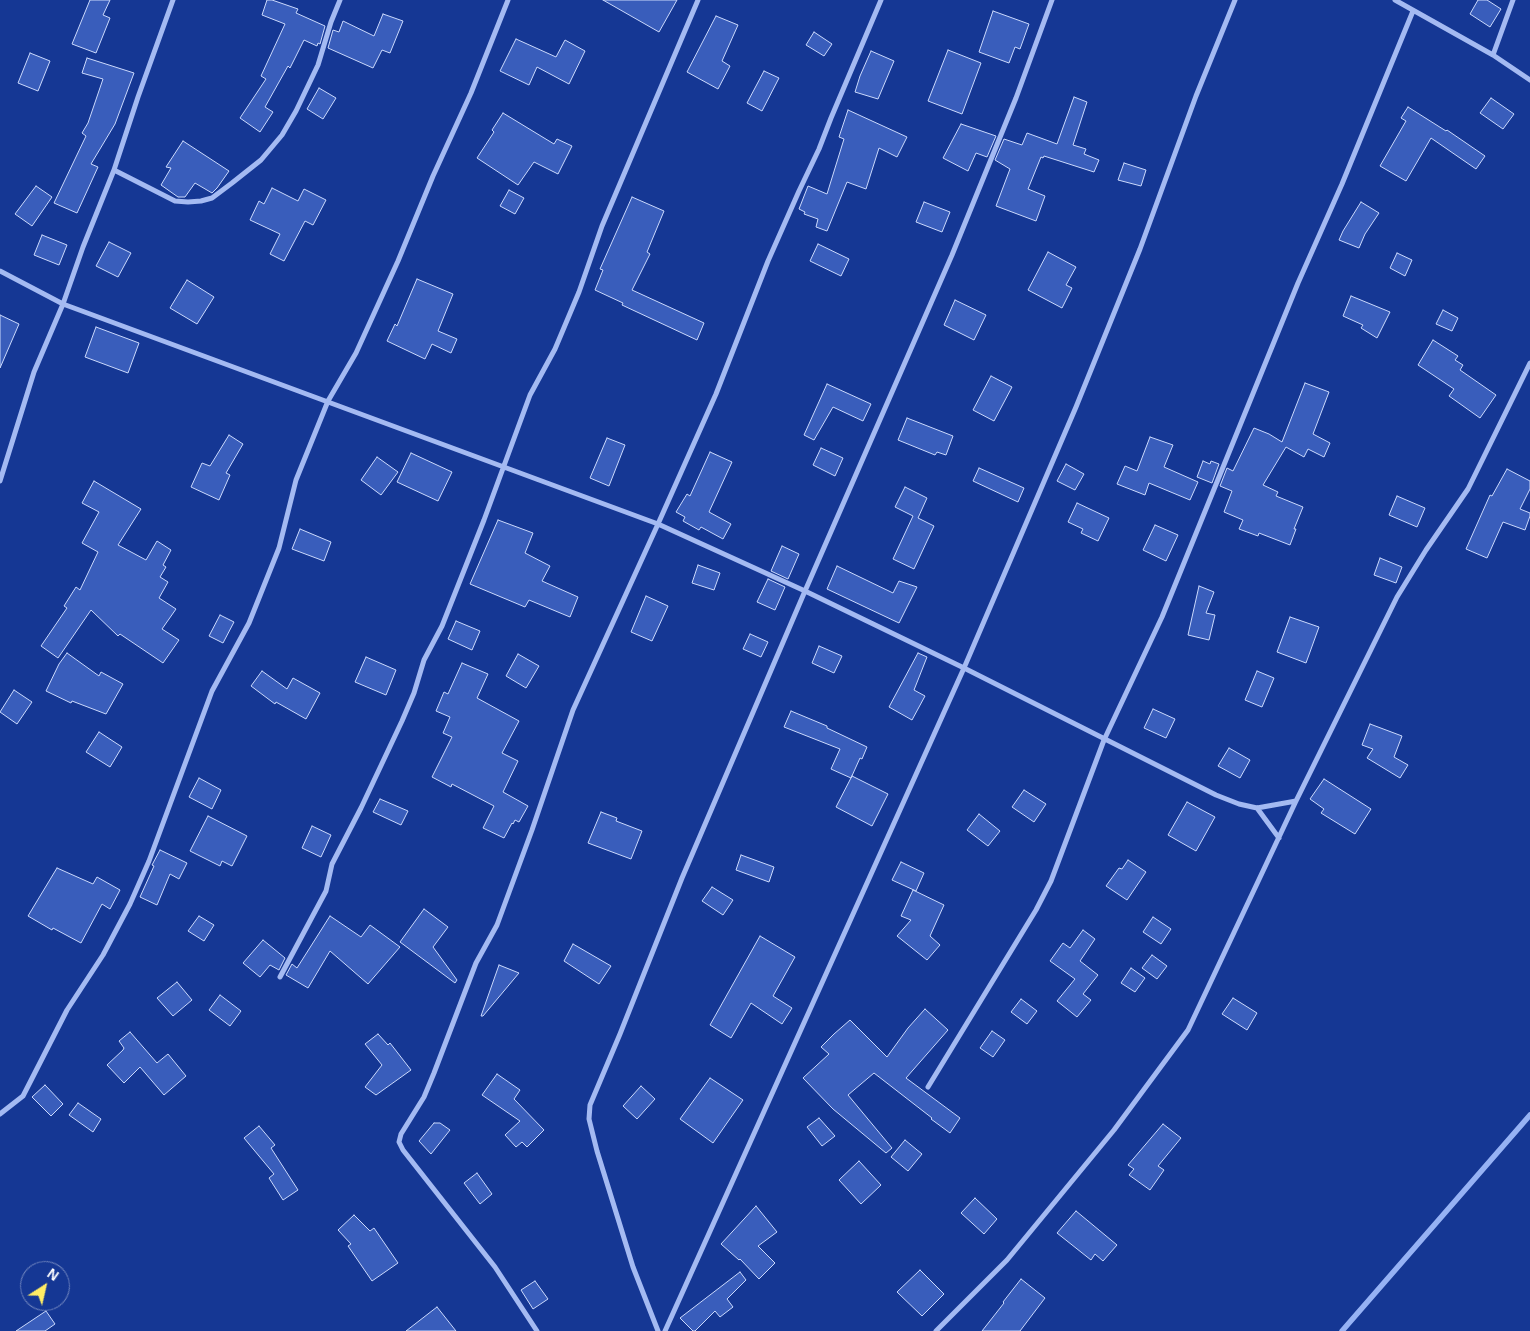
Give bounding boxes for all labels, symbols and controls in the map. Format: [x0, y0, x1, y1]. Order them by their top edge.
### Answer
north arrow [20, 1261, 70, 1311]
text: N [44, 1265, 62, 1284]

